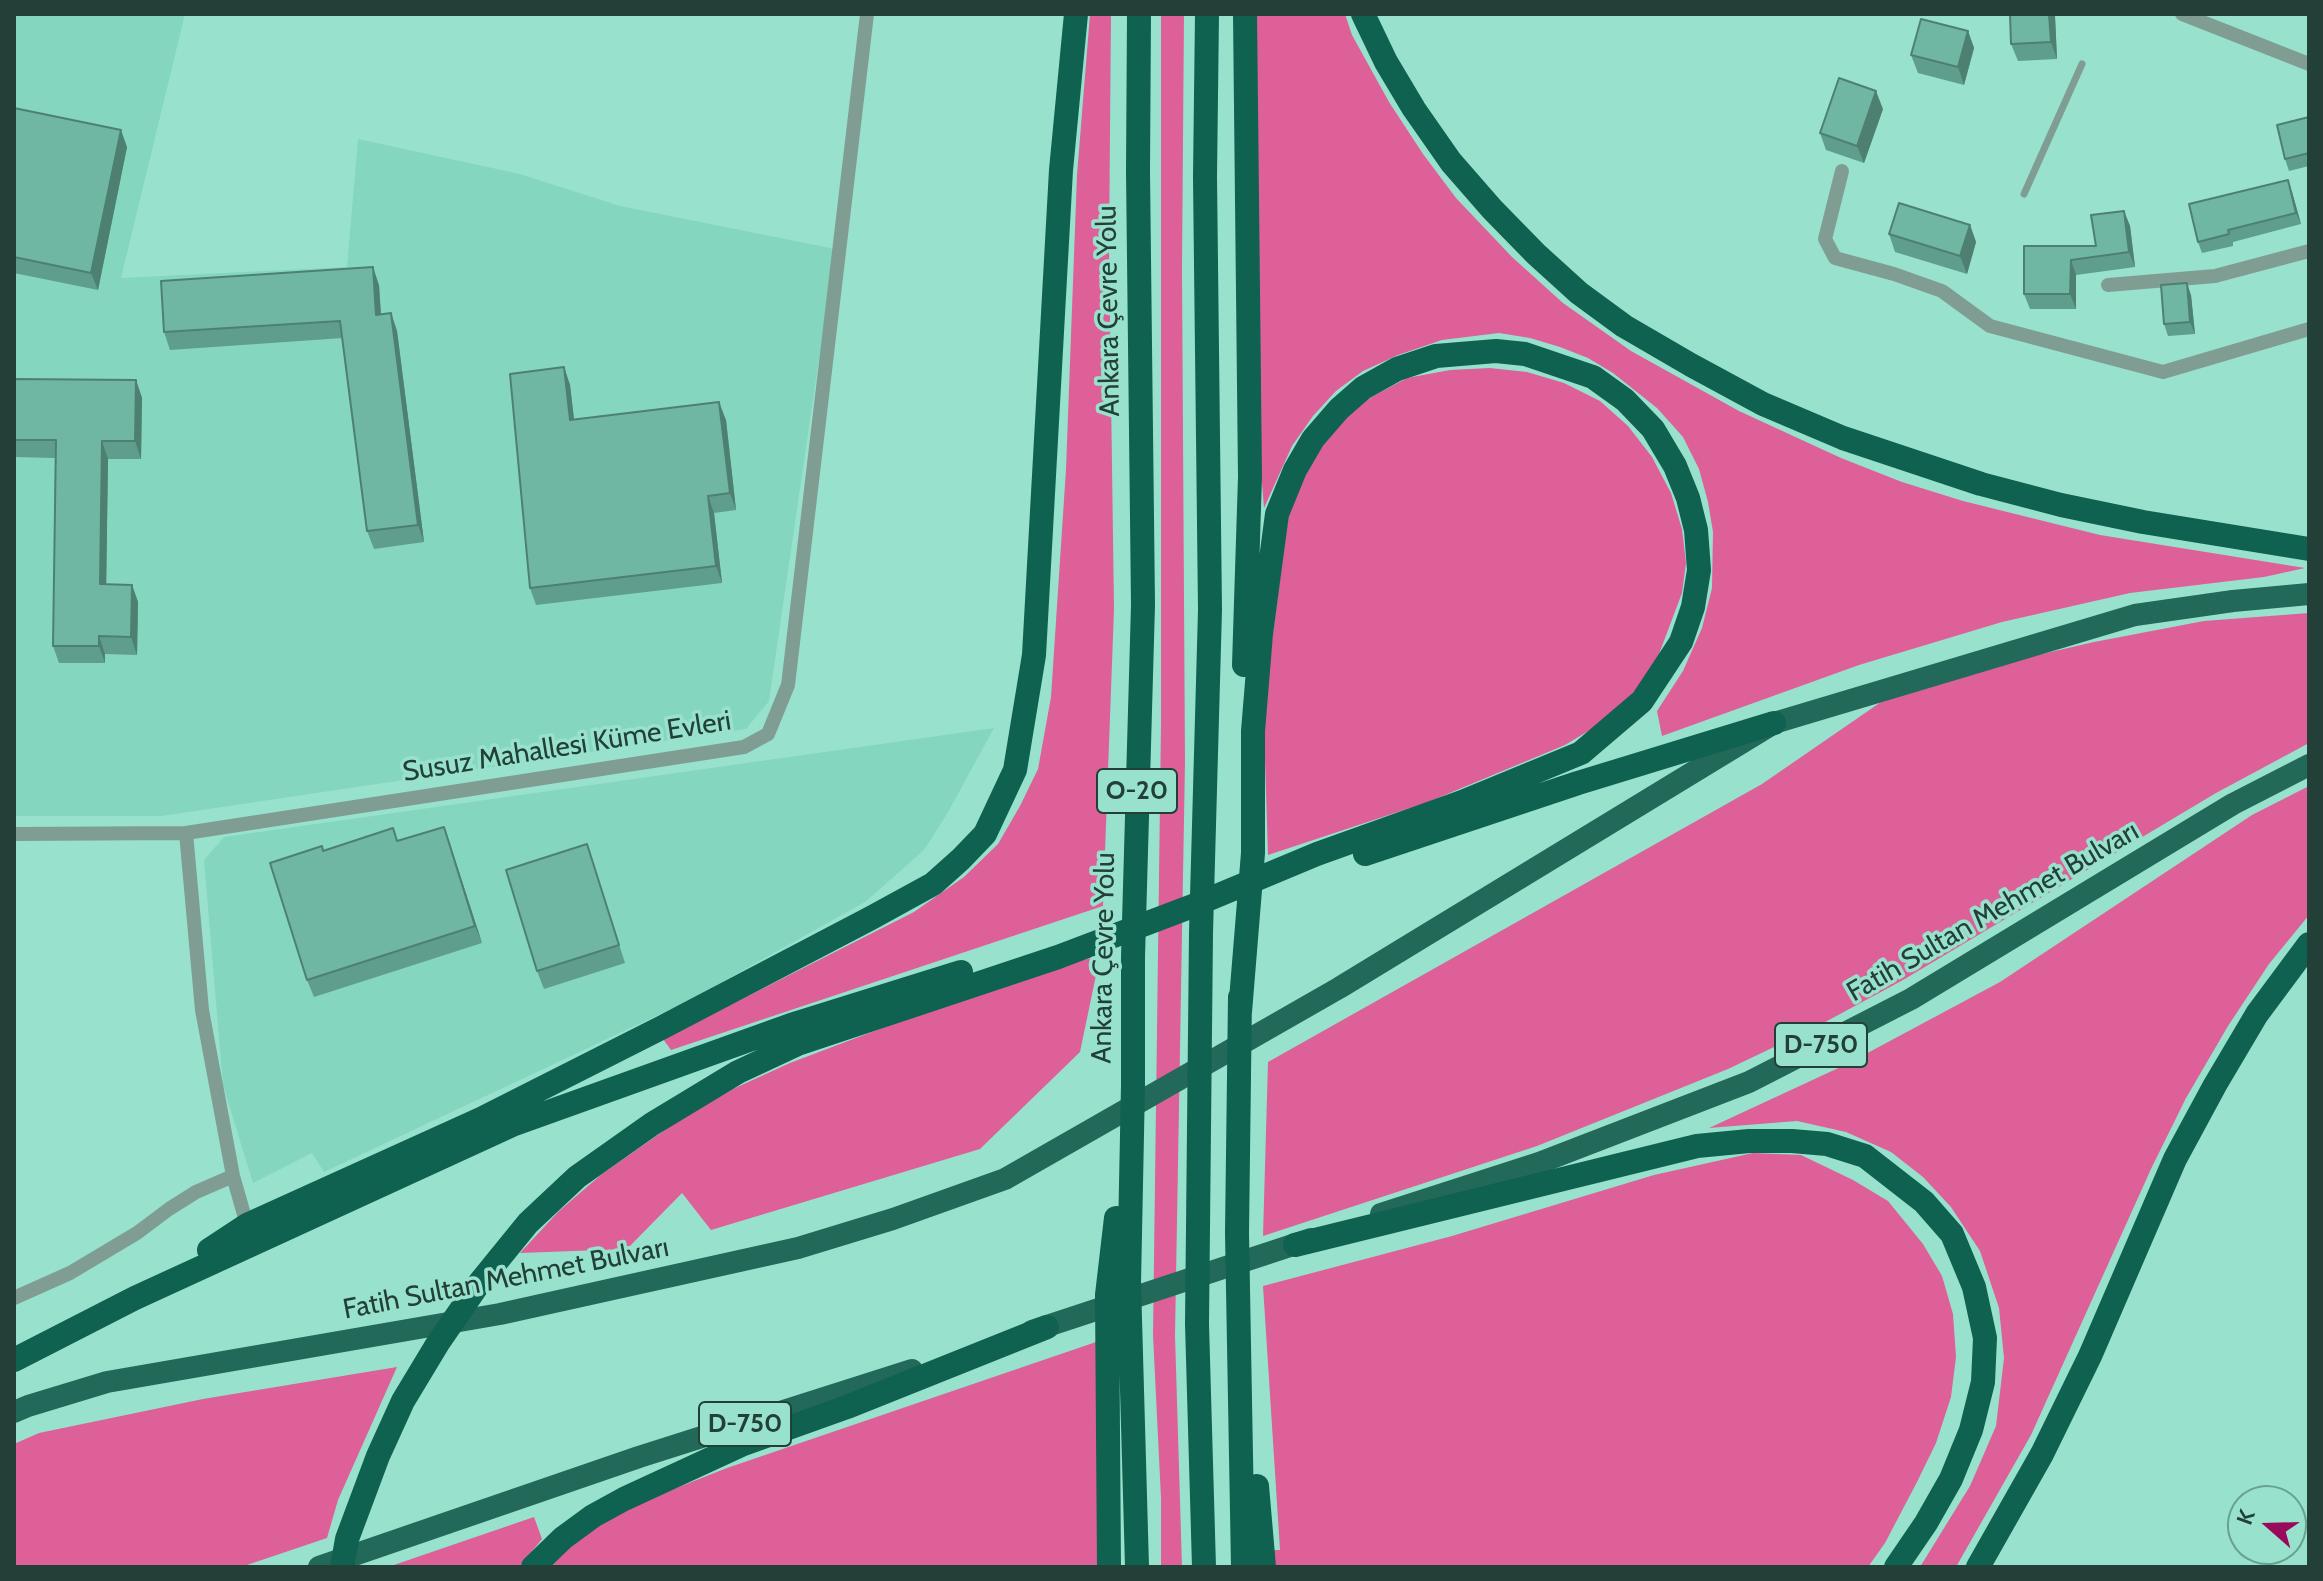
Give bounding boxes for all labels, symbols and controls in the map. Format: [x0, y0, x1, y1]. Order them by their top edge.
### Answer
street label: Ankara Çevre Yolu [1090, 205, 1128, 417]
street label: Susuz Mahallesi Küme Evleri [400, 704, 734, 790]
road number: O-20 [1097, 769, 1177, 813]
street label: Fatih Sultan Mehmet Bulvarı [1841, 815, 2145, 1009]
street label: Ankara Çevre Yolu [1085, 852, 1123, 1064]
road number: D-750 [1775, 1023, 1867, 1067]
street label: Fatih Sultan Mehmet Bulvarı [340, 1231, 672, 1327]
road number: D-750 [699, 1402, 791, 1446]
north arrow [2227, 1485, 2307, 1565]
text: K [2231, 1506, 2261, 1528]

